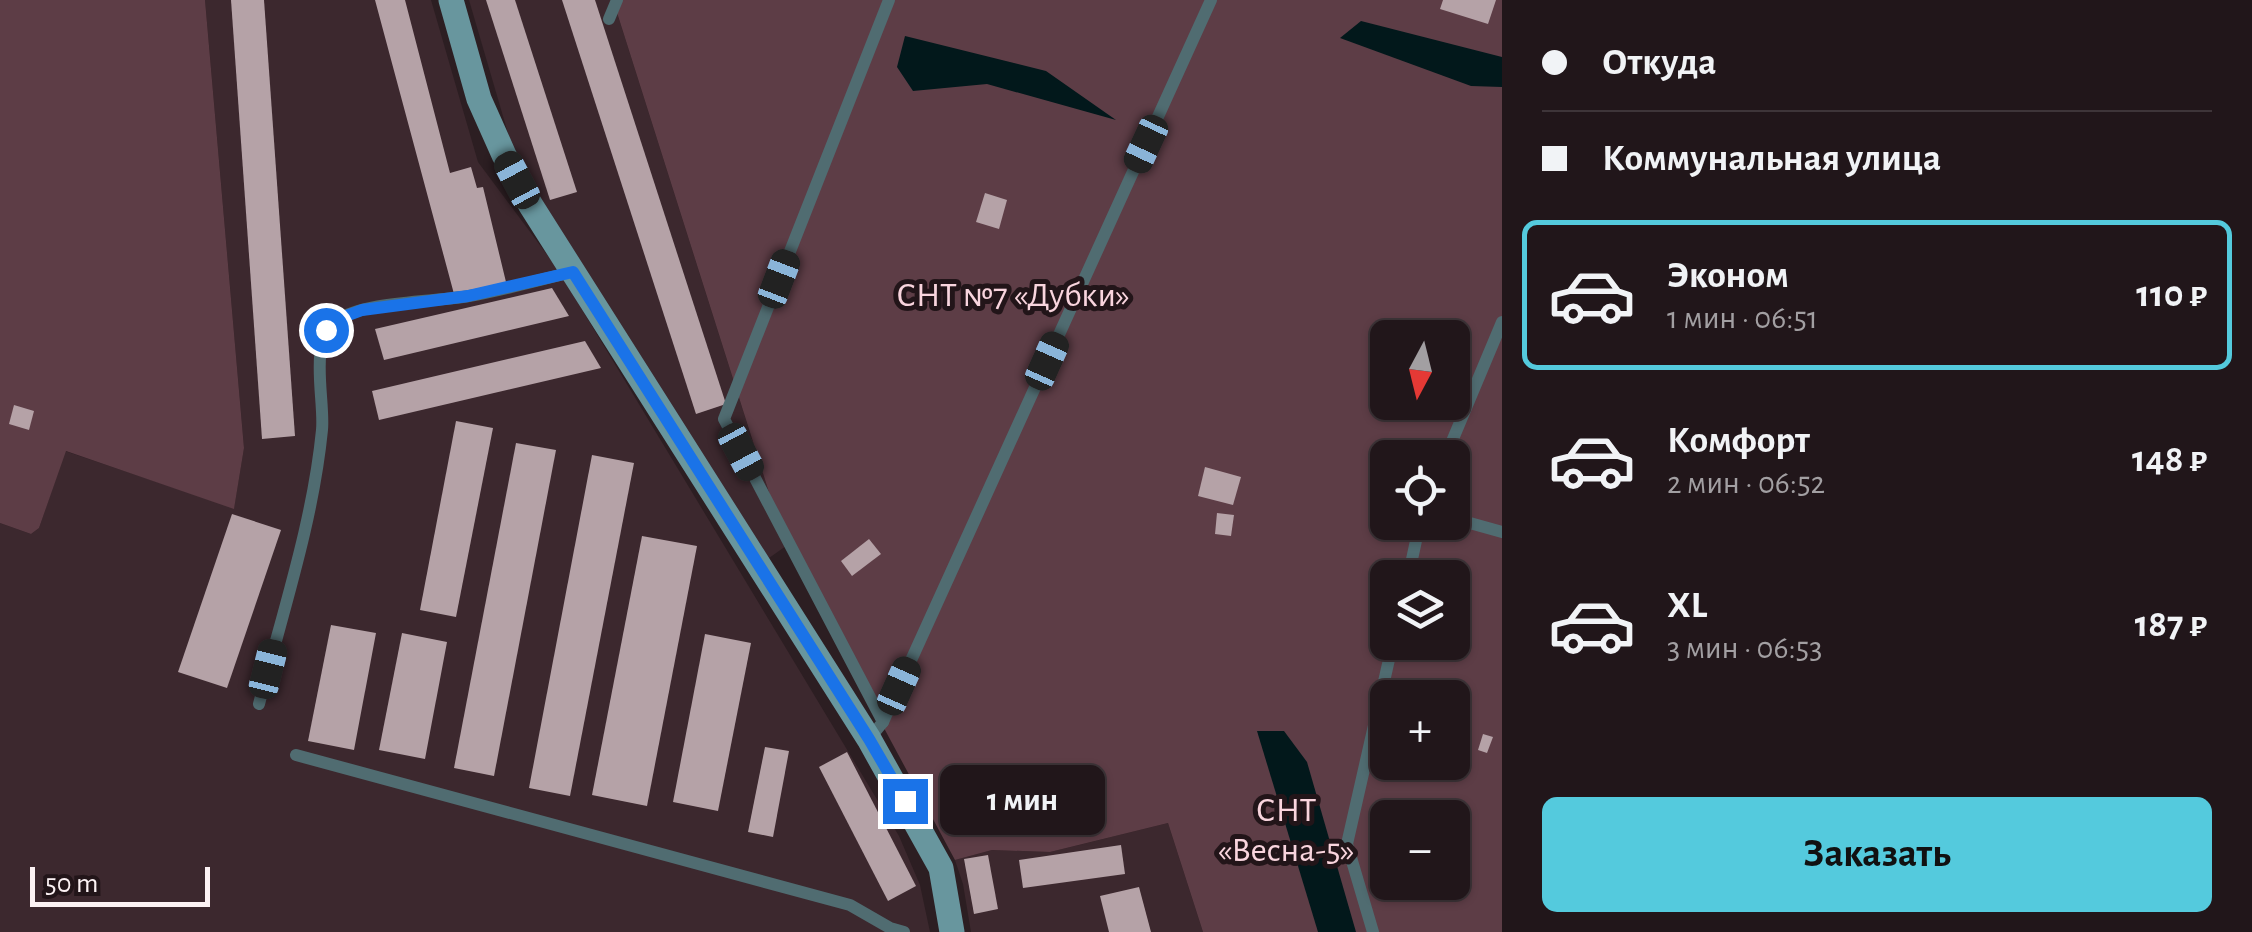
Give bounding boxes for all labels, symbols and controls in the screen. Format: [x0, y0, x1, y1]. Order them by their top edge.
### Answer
text: Откуда [1602, 44, 1716, 82]
car [1120, 110, 1172, 178]
text: Коммунальная улица [1602, 140, 1941, 178]
car [490, 146, 544, 214]
car [754, 246, 804, 312]
icon: car [1547, 250, 1637, 340]
text: Эконом [1667, 257, 1789, 295]
text: 110 ₽ [2136, 276, 2207, 314]
park label: СНТ №7 «Дубки» [896, 278, 1130, 313]
text: 1 мин · 06:51 [1667, 302, 1818, 334]
route start [304, 308, 349, 353]
north arrow [1370, 320, 1470, 420]
map controls [1370, 320, 1470, 900]
car [1021, 327, 1073, 395]
icon: car [1547, 415, 1637, 505]
car [714, 418, 768, 486]
text: Комфорт [1667, 422, 1810, 460]
button: locate [1370, 440, 1470, 540]
text: 148 ₽ [2132, 441, 2207, 479]
text: 2 мин · 06:52 [1667, 467, 1825, 499]
button: layers [1370, 560, 1470, 660]
icon: car [1547, 580, 1637, 670]
text: XL [1667, 587, 1707, 625]
text: 187 ₽ [2135, 606, 2207, 644]
text: 3 мин · 06:53 [1667, 632, 1822, 664]
car [246, 636, 290, 702]
car [873, 652, 925, 720]
button: + [1370, 680, 1470, 780]
callout: 1 мин [940, 766, 1105, 836]
route end [883, 779, 928, 824]
text: 1 мин [987, 784, 1058, 816]
park label: СНТ «Весна-5» [1217, 793, 1355, 868]
button: Заказать [1542, 797, 2212, 912]
button: − [1370, 800, 1470, 900]
scale bar [30, 862, 210, 906]
text: 50 m [45, 870, 99, 898]

